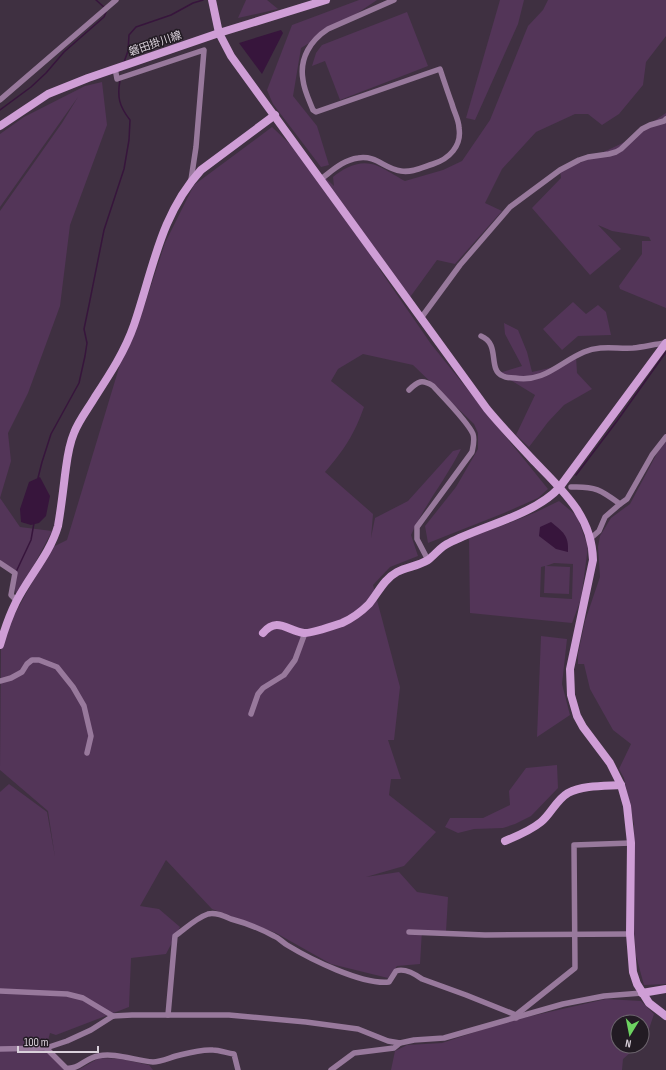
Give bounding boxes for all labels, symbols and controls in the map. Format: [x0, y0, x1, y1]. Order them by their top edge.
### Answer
street label: 磐田掛川線 [127, 28, 183, 59]
north arrow [610, 1014, 650, 1054]
scale bar [18, 1028, 98, 1054]
text: 100 m [24, 1035, 49, 1050]
text: N [624, 1036, 632, 1050]

